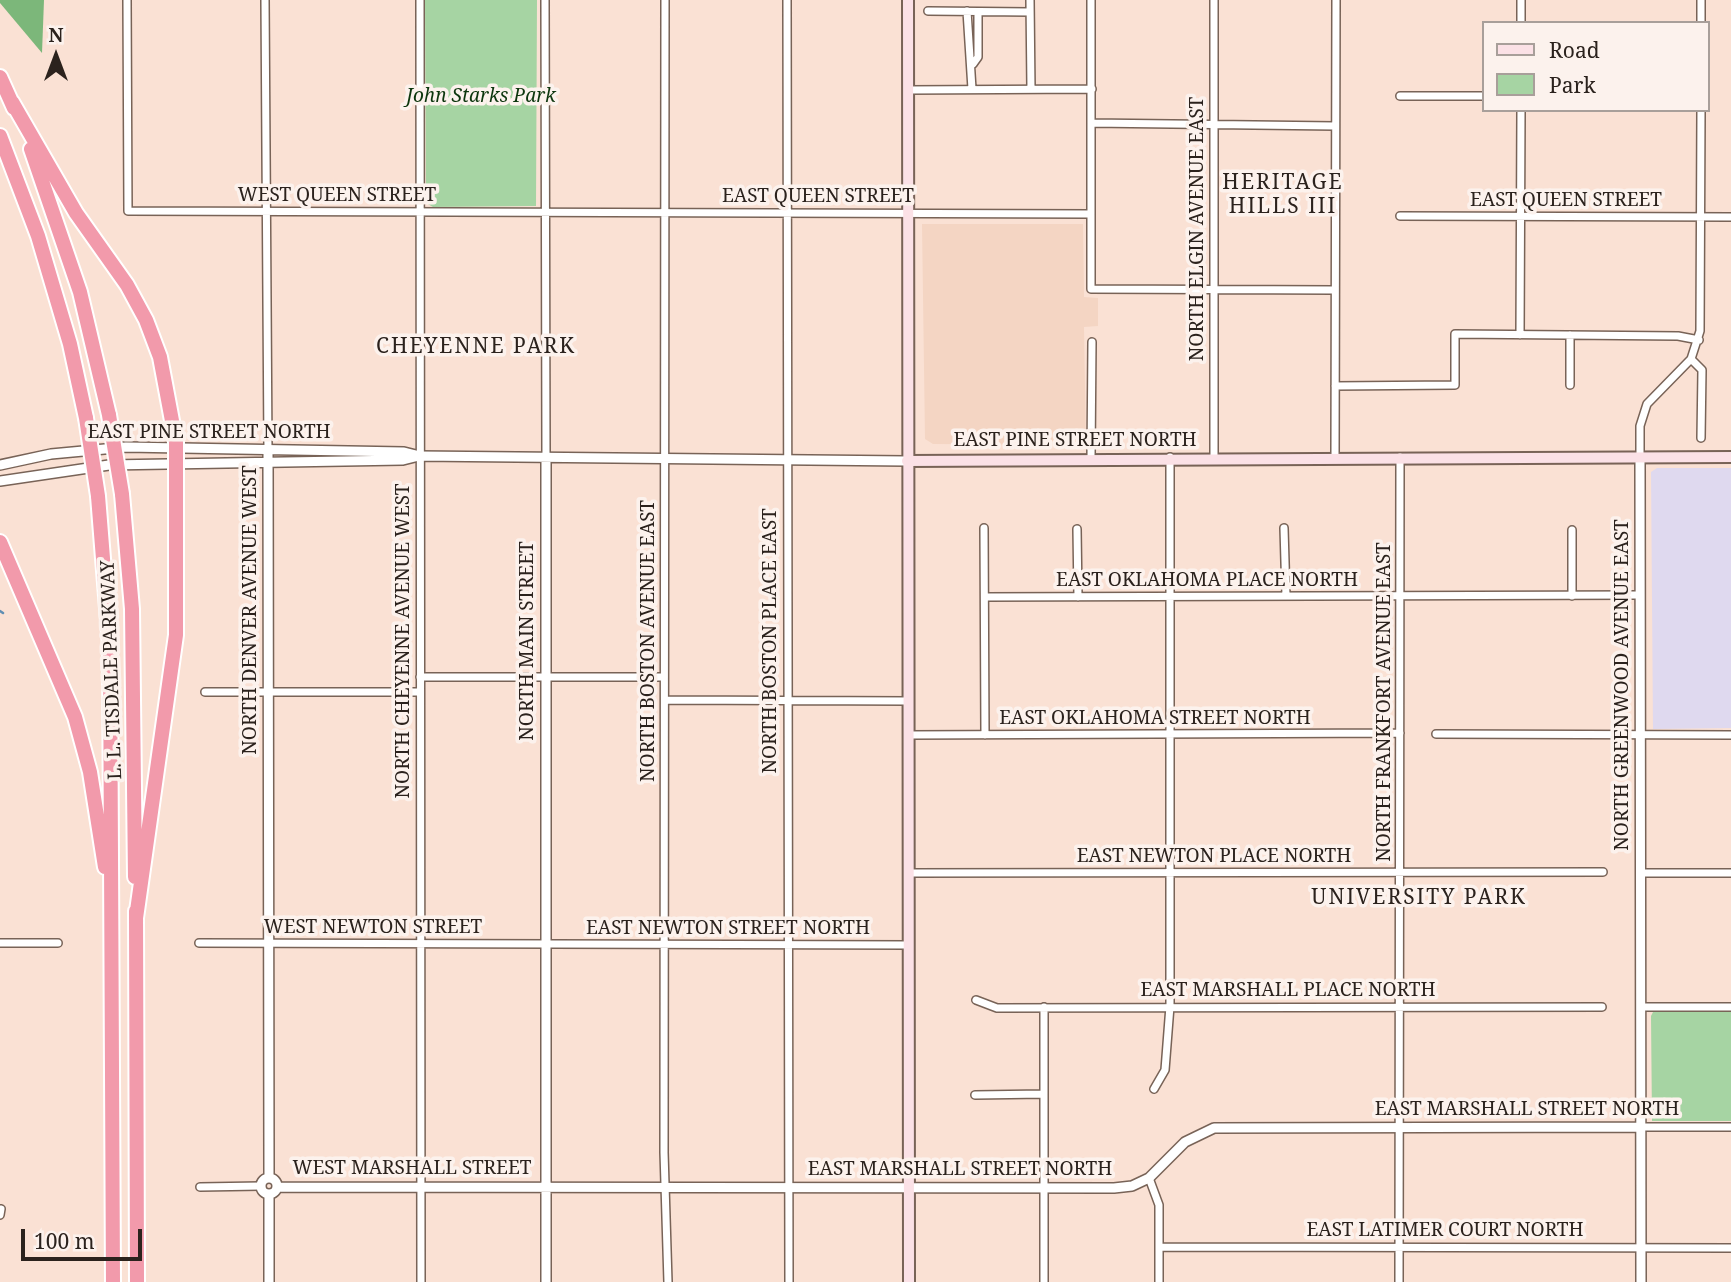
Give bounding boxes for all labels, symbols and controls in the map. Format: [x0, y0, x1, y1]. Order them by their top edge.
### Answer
north arrow [21, 21, 91, 91]
legend [1482, 21, 1710, 112]
text: N [49, 22, 63, 48]
text: Road [1549, 36, 1600, 64]
text: Park [1549, 71, 1596, 99]
park label: John Starks Park [406, 86, 556, 108]
street label: NORTH ELGIN AVENUE EAST [1187, 97, 1209, 361]
district label: HERITAGE HILLS III [1223, 170, 1343, 220]
street label: WEST QUEEN STREET [238, 185, 436, 207]
street label: EAST QUEEN STREET [722, 186, 914, 208]
street label: EAST QUEEN STREET [1470, 190, 1662, 212]
district label: CHEYENNE PARK [378, 334, 574, 360]
street label: EAST PINE STREET NORTH [87, 422, 331, 444]
street label: EAST PINE STREET NORTH [953, 430, 1197, 452]
street label: NORTH DENVER AVENUE WEST [240, 465, 262, 755]
street label: NORTH CHEYENNE AVENUE WEST [393, 484, 415, 798]
street label: NORTH BOSTON AVENUE EAST [638, 500, 660, 782]
street label: NORTH BOSTON PLACE EAST [760, 508, 782, 774]
street label: NORTH GREENWOOD AVENUE EAST [1612, 519, 1634, 851]
street label: NORTH MAIN STREET [517, 541, 539, 741]
street label: NORTH FRANKFORT AVENUE EAST [1374, 542, 1396, 862]
street label: L. L. TISDALE PARKWAY [97, 560, 127, 780]
street label: EAST OKLAHOMA PLACE NORTH [1056, 570, 1358, 592]
street label: EAST OKLAHOMA STREET NORTH [999, 708, 1311, 730]
street label: EAST NEWTON PLACE NORTH [1077, 846, 1351, 868]
district label: UNIVERSITY PARK [1313, 885, 1525, 911]
street label: WEST NEWTON STREET [264, 917, 482, 939]
street label: EAST NEWTON STREET NORTH [586, 918, 870, 940]
street label: EAST MARSHALL PLACE NORTH [1140, 980, 1436, 1002]
street label: EAST MARSHALL STREET NORTH [1375, 1099, 1679, 1121]
street label: WEST MARSHALL STREET [293, 1158, 531, 1180]
street label: EAST MARSHALL STREET NORTH [808, 1159, 1112, 1181]
scale bar [24, 1216, 145, 1260]
street label: EAST LATIMER COURT NORTH [1306, 1220, 1584, 1242]
text: 100 m [34, 1227, 95, 1255]

